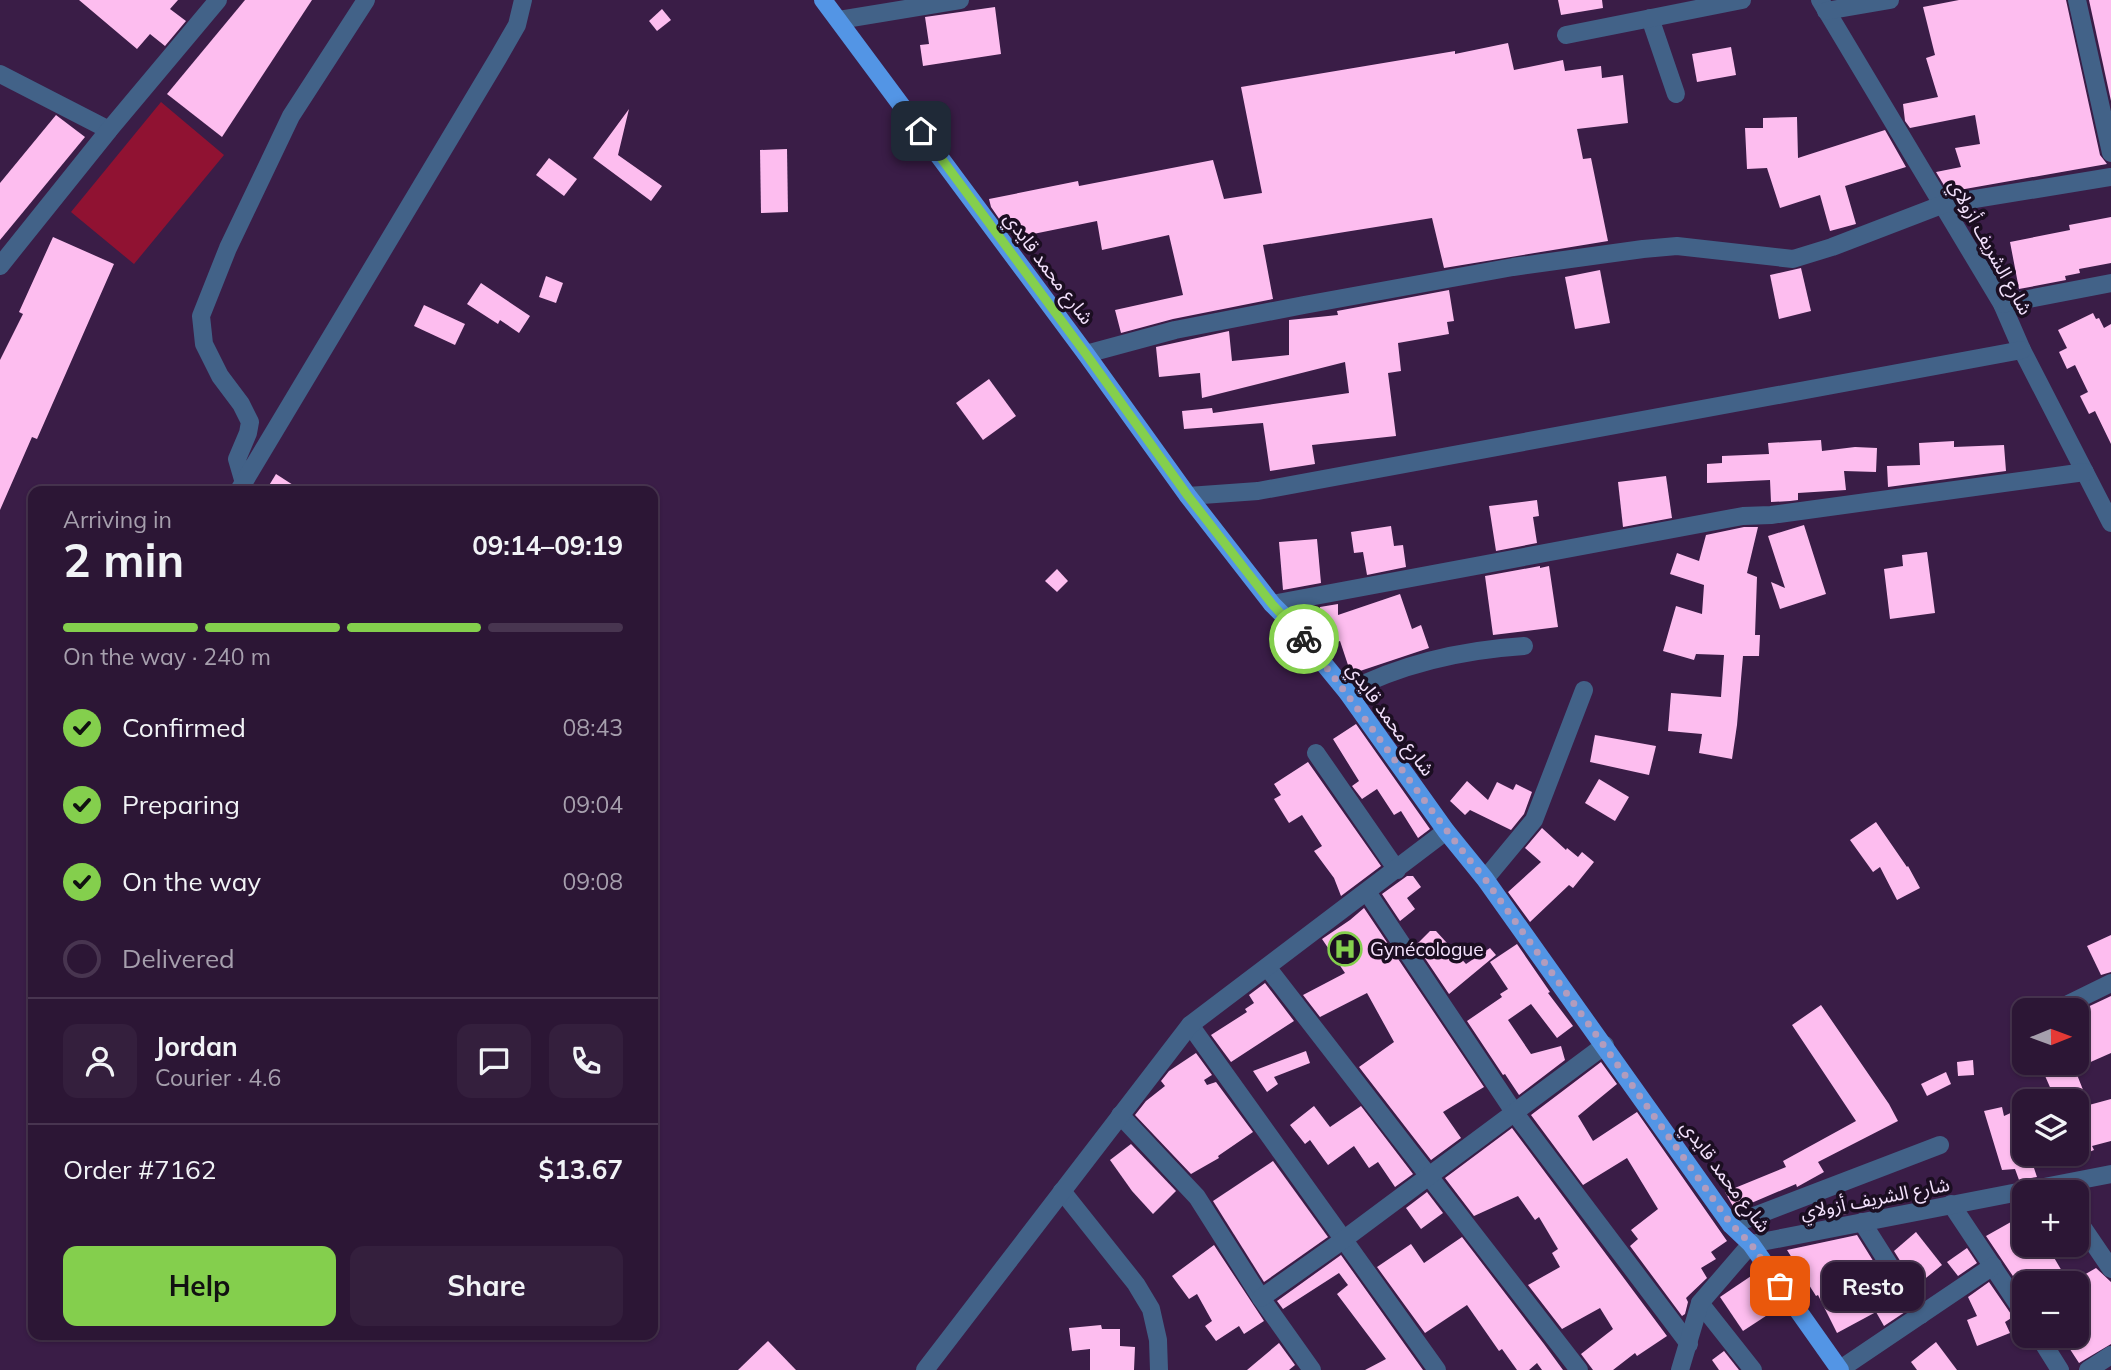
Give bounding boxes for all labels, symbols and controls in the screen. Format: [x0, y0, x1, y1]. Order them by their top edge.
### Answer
pin [891, 101, 951, 161]
icon: home [902, 112, 940, 150]
street label: شارع الشريف أزولاي [1941, 175, 2038, 321]
street label: شارع محمد قايدي [996, 207, 1099, 331]
text: Arriving in [63, 505, 172, 534]
text: 09:14–09:19 [472, 529, 623, 562]
text: 2 min [63, 531, 184, 589]
courier [1269, 604, 1339, 674]
icon: bike [1285, 620, 1323, 658]
text: On the way · 240 m [63, 642, 271, 671]
street label: شارع محمد قايدي [1339, 658, 1440, 782]
icon: check [63, 709, 101, 747]
text: Confirmed [122, 711, 246, 744]
text: 08:43 [563, 713, 623, 742]
icon: check [63, 786, 101, 824]
text: Preparing [122, 788, 240, 821]
text: 09:04 [563, 790, 623, 819]
icon: check [63, 863, 101, 901]
text: On the way [122, 865, 261, 898]
text: 09:08 [563, 867, 623, 896]
hospital icon: Gynécologue [1326, 930, 1364, 968]
place label: Gynécologue [1370, 937, 1484, 961]
text: Delivered [122, 942, 235, 975]
north arrow [2012, 998, 2090, 1074]
map controls [2012, 998, 2089, 1348]
button: person [63, 1024, 137, 1098]
button: chat [457, 1024, 531, 1098]
button: phone [549, 1024, 623, 1098]
text: Jordan [155, 1030, 238, 1063]
text: Courier · 4.6 [155, 1063, 281, 1092]
button: layers [2012, 1089, 2089, 1166]
street label: شارع محمد قايدي [1673, 1115, 1776, 1239]
text: Order #7162 [63, 1153, 216, 1186]
text: $13.67 [539, 1153, 623, 1186]
street label: شارع الشريف أزولاي [1798, 1172, 1952, 1228]
button: + [2012, 1180, 2089, 1257]
button: Help [63, 1246, 336, 1326]
button: Share [350, 1246, 623, 1326]
pin [1750, 1256, 1810, 1316]
callout: Resto [1822, 1262, 1924, 1310]
icon: bag [1761, 1267, 1799, 1305]
button: − [2012, 1271, 2089, 1348]
text: Resto [1842, 1272, 1904, 1301]

